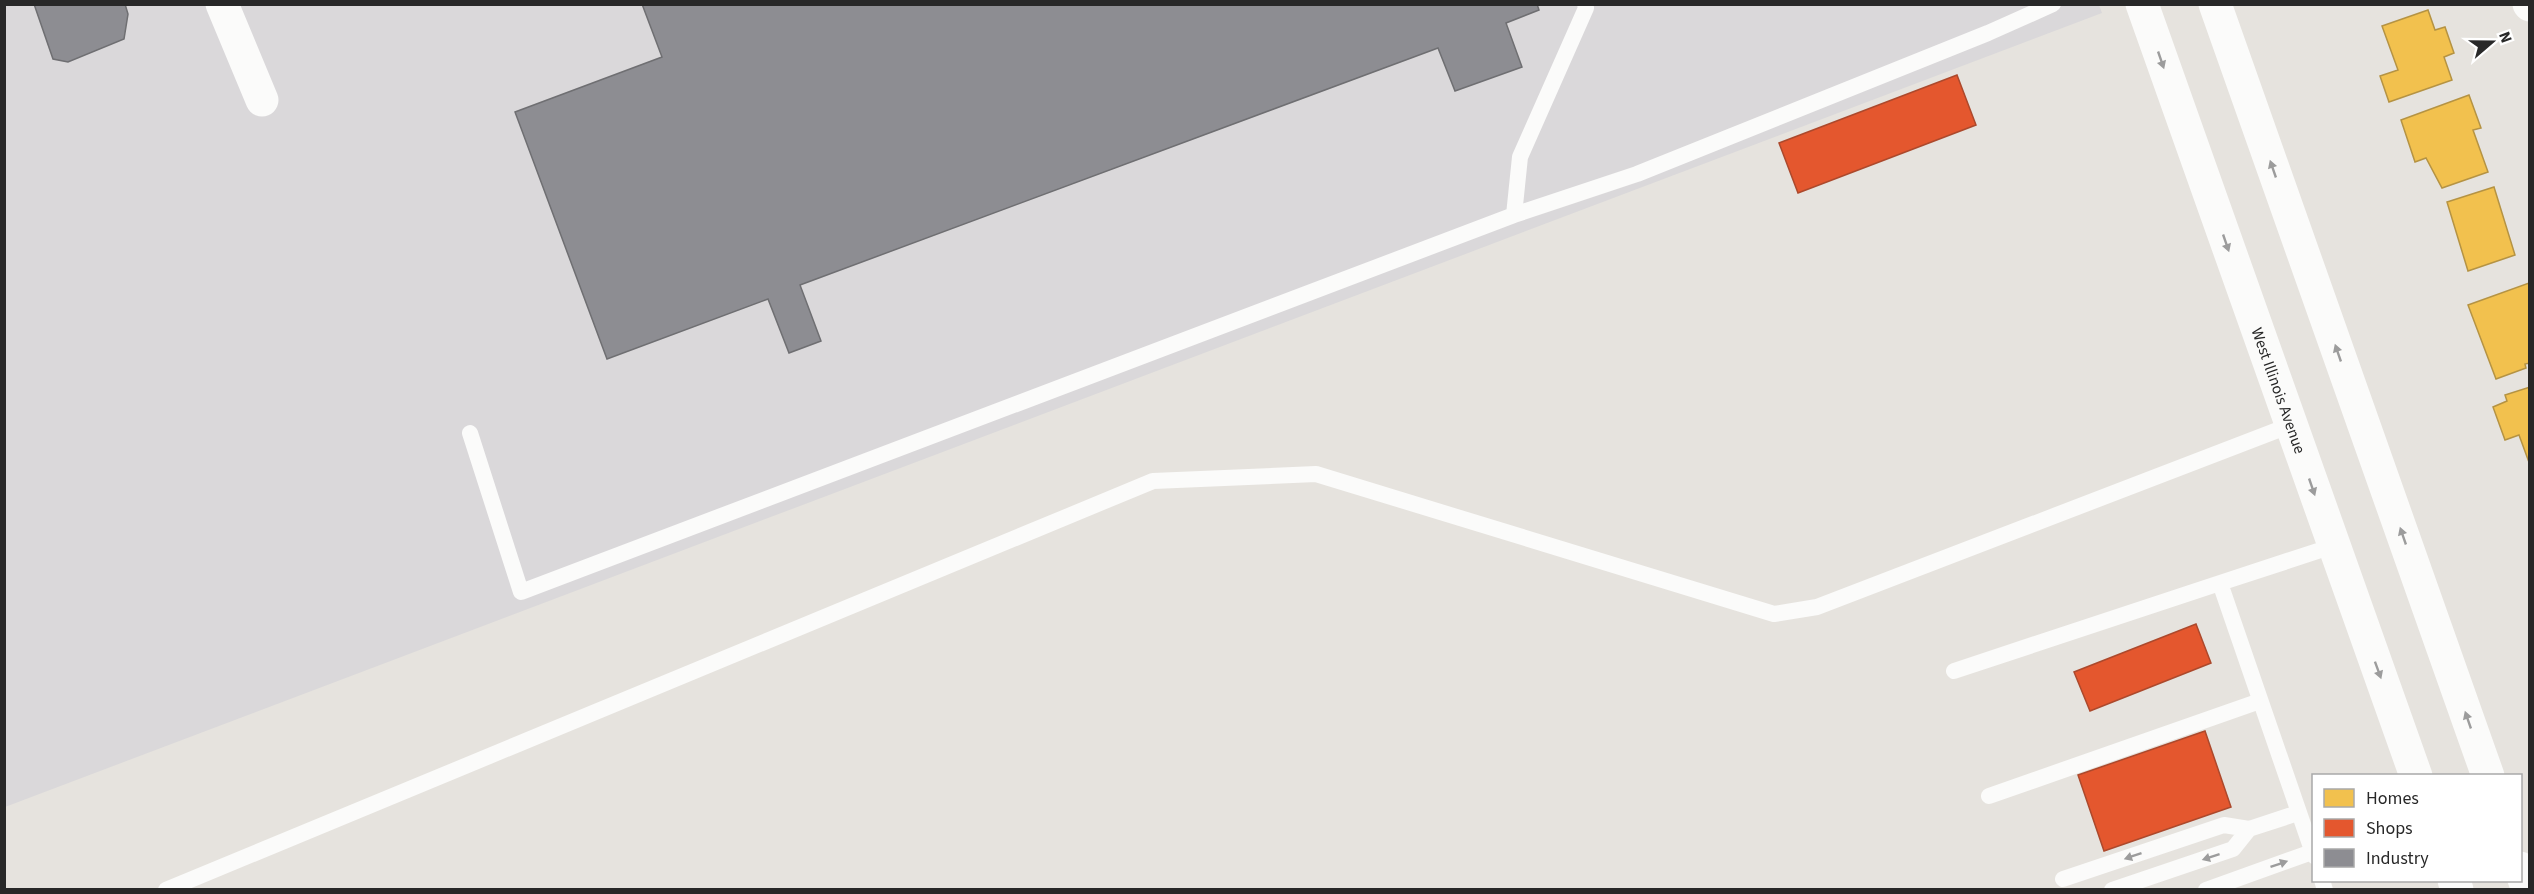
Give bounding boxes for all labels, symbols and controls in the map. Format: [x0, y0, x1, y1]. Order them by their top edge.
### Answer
north arrow [2462, 12, 2522, 72]
text: N [2493, 28, 2517, 46]
one-way arrow [2157, 51, 2167, 69]
one-way arrow [2268, 160, 2278, 178]
one-way arrow [2222, 235, 2232, 253]
street label: West Illinois Avenue [2246, 325, 2311, 457]
one-way arrow [2333, 344, 2343, 362]
one-way arrow [2308, 478, 2318, 496]
one-way arrow [2398, 527, 2408, 545]
one-way arrow [2374, 661, 2383, 679]
one-way arrow [2463, 711, 2473, 729]
legend [2312, 774, 2522, 882]
text: Homes [2366, 786, 2419, 811]
text: Shops [2366, 816, 2413, 841]
text: Industry [2366, 846, 2429, 871]
one-way arrow [2124, 851, 2142, 861]
one-way arrow [2202, 852, 2220, 862]
one-way arrow [2270, 858, 2288, 868]

